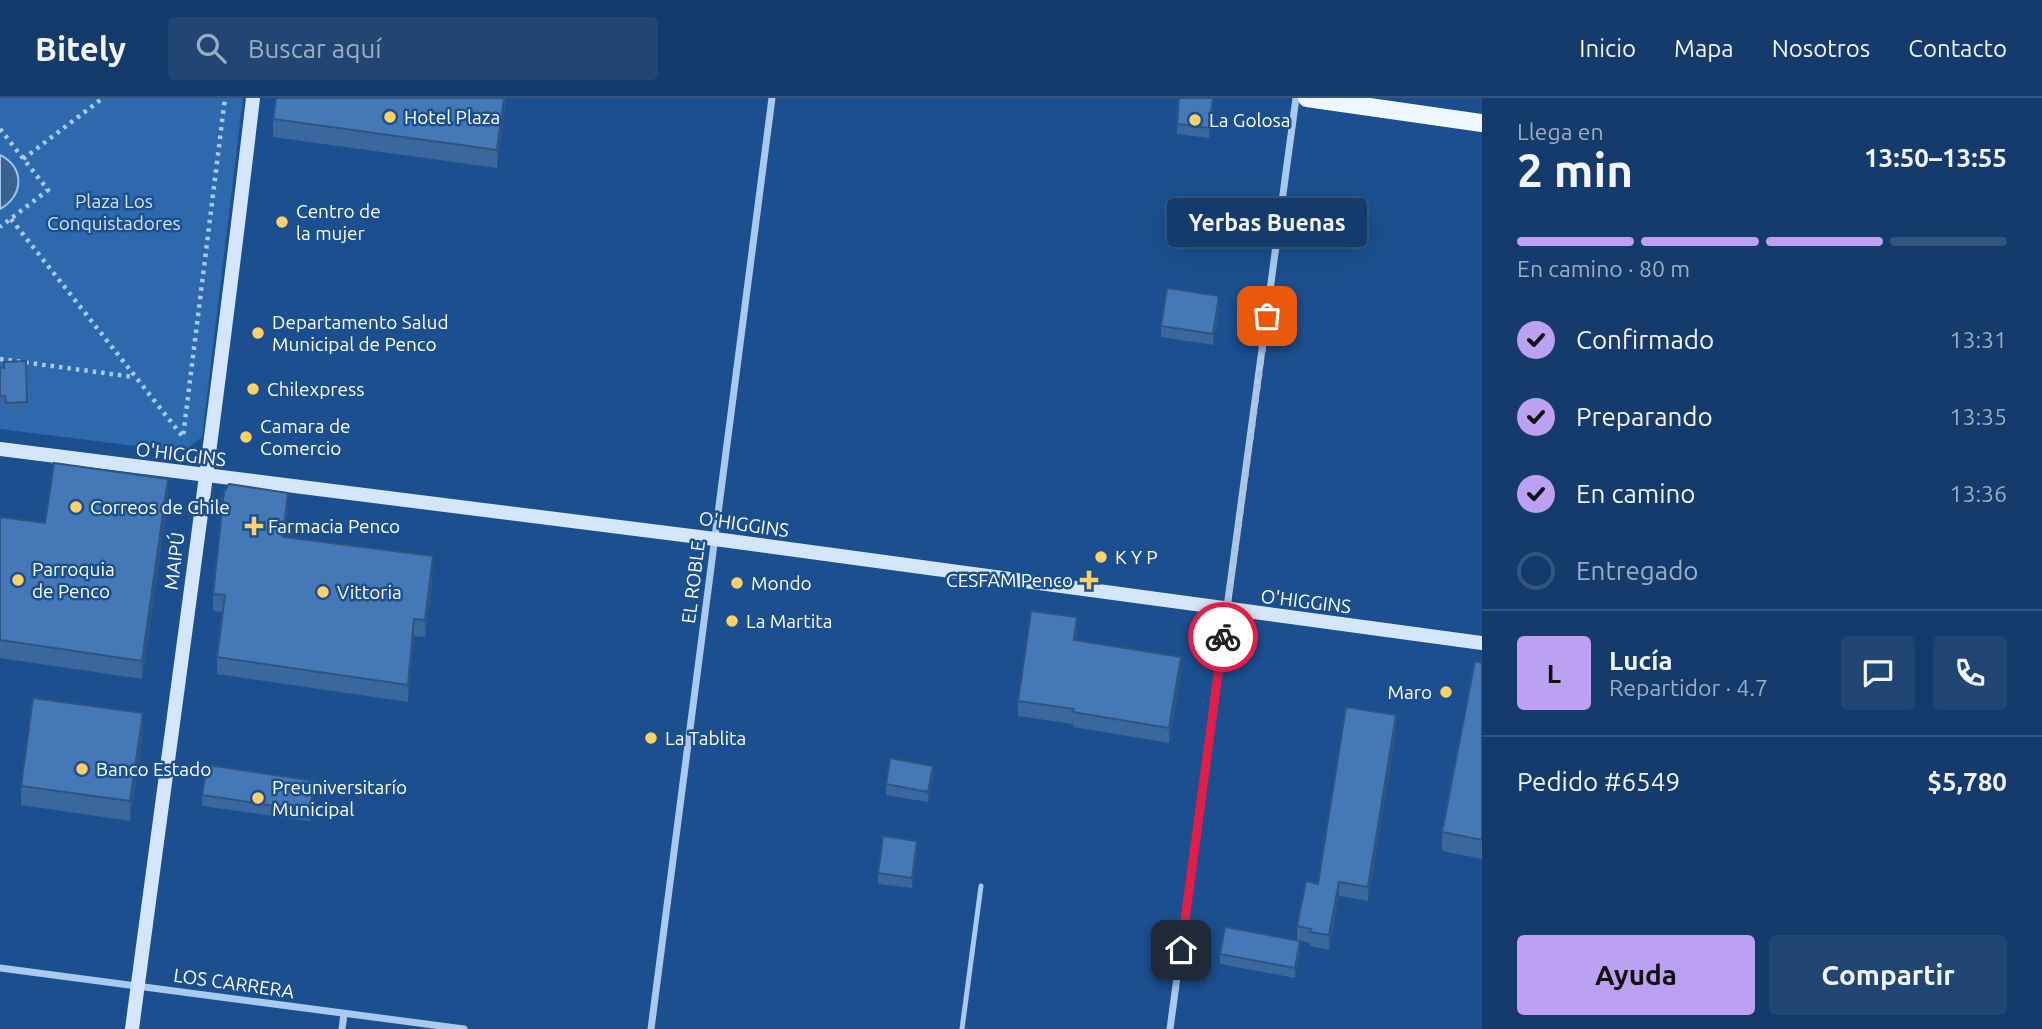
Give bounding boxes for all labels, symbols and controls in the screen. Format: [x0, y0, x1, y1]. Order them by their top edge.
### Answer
search box [168, 17, 658, 80]
icon: search [192, 29, 230, 67]
text: Bitely [35, 30, 126, 67]
text: Buscar aquí [248, 34, 382, 63]
text: Inicio [1579, 35, 1636, 62]
text: Mapa [1674, 35, 1734, 62]
text: Nosotros [1772, 35, 1870, 62]
text: Contacto [1908, 35, 2007, 62]
place label: Hotel Plaza [404, 106, 500, 128]
marker: Hotel Plaza [382, 109, 398, 125]
place label: La Golosa [1209, 109, 1291, 131]
marker: La Golosa [1187, 112, 1203, 128]
text: Llega en [1517, 119, 1604, 144]
text: 13:50–13:55 [1864, 143, 2007, 172]
text: 2 min [1517, 144, 1633, 196]
park label: Plaza Los Conquistadores [47, 190, 181, 234]
callout: Yerbas Buenas [1167, 197, 1367, 246]
place label: Centro de la mujer [296, 200, 381, 244]
text: Yerbas Buenas [1189, 210, 1346, 235]
marker: Centro de la mujer [274, 214, 290, 230]
text: En camino · 80 m [1517, 256, 1690, 281]
pin [1237, 286, 1297, 346]
icon: bag [1248, 297, 1286, 335]
place label: Departamento Salud Municipal de Penco [272, 311, 449, 355]
icon: check [1517, 321, 1555, 359]
marker: Departamento Salud Municipal de Penco [250, 325, 266, 341]
text: Confirmado [1576, 325, 1714, 354]
text: 13:31 [1949, 327, 2007, 352]
place label: Chilexpress [267, 378, 364, 400]
marker: Chilexpress [245, 381, 261, 397]
icon: check [1517, 398, 1555, 436]
text: Preparando [1576, 402, 1713, 431]
text: 13:35 [1949, 404, 2007, 429]
place label: Camara de Comercio [260, 415, 351, 459]
marker: Camara de Comercio [238, 429, 254, 445]
street label: O'HIGGINS [135, 438, 227, 470]
icon: check [1517, 475, 1555, 513]
text: En camino [1576, 479, 1696, 508]
text: 13:36 [1949, 481, 2007, 506]
place label: Correos de Chile [90, 496, 230, 518]
marker: Correos de Chile [68, 499, 84, 515]
street label: O'HIGGINS [698, 507, 791, 541]
place label: Farmacia Penco [268, 515, 400, 537]
marker: Farmacia Penco [246, 518, 262, 534]
street label: MAIPÚ [160, 531, 188, 591]
street label: EL ROBLE [677, 539, 709, 625]
place label: K Y P [1115, 546, 1158, 568]
marker: K Y P [1093, 549, 1109, 565]
text: Entregado [1576, 556, 1699, 585]
place label: Parroquia de Penco [32, 558, 115, 602]
place label: CESFAM Penco [946, 569, 1073, 591]
marker: CESFAM Penco [1079, 570, 1099, 590]
marker: Parroquia de Penco [10, 572, 26, 588]
place label: Mondo [751, 572, 812, 594]
marker: Mondo [729, 575, 745, 591]
place label: Vittoria [337, 581, 402, 603]
marker: Vittoria [315, 584, 331, 600]
street label: O'HIGGINS [1260, 585, 1352, 617]
courier [1188, 602, 1258, 672]
place label: La Martita [746, 610, 833, 632]
marker: La Martita [724, 613, 740, 629]
icon: bike [1204, 618, 1242, 656]
button: chat [1841, 636, 1915, 710]
button: phone [1933, 636, 2007, 710]
text: Lucía [1609, 646, 1673, 675]
text: L [1547, 659, 1561, 688]
text: Repartidor · 4.7 [1609, 675, 1768, 700]
place label: Maro [1387, 681, 1432, 703]
marker: Maro [1438, 684, 1454, 700]
place label: La Tablita [665, 727, 746, 749]
marker: La Tablita [643, 730, 659, 746]
place label: Banco Estado [96, 758, 211, 780]
marker: Banco Estado [74, 761, 90, 777]
text: Pedido #6549 [1517, 767, 1680, 796]
text: $5,780 [1927, 767, 2007, 796]
place label: Preuniversitarío Municipal [272, 776, 407, 820]
marker: Preuniversitarío Municipal [250, 790, 266, 806]
pin [1151, 920, 1211, 980]
icon: home [1162, 931, 1200, 969]
button: Ayuda [1517, 935, 1755, 1015]
button: Compartir [1769, 935, 2007, 1015]
street label: LOS CARRERA [172, 964, 296, 1002]

